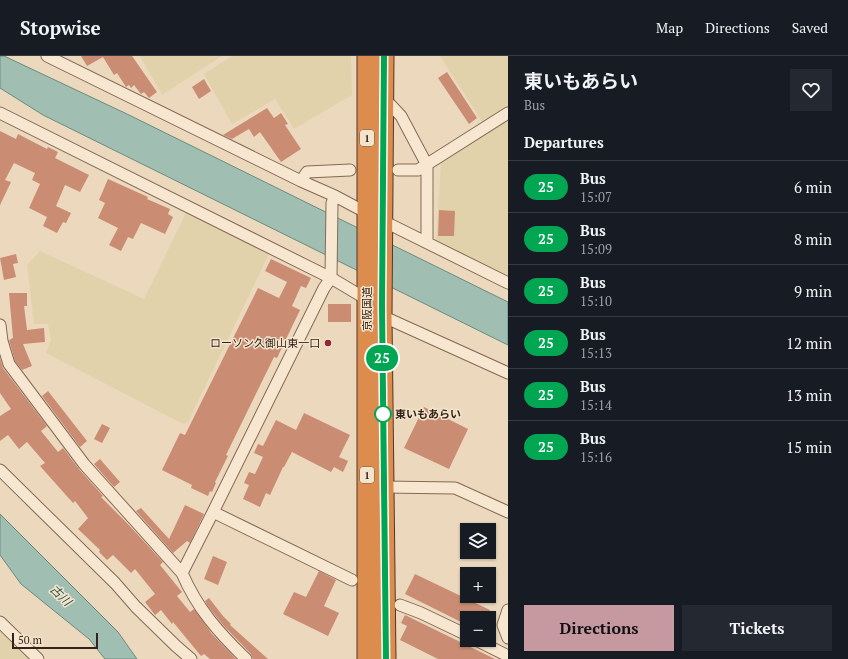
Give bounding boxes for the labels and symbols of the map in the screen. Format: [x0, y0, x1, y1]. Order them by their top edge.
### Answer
road number: 1 [360, 130, 374, 146]
street label: 京阪国道 [360, 287, 374, 331]
place label: ローソン久御山東一口 [210, 336, 320, 350]
marker: ローソン久御山東一口 [323, 338, 333, 348]
line badge: 25 [364, 345, 400, 371]
marker: 東いもあらい [374, 405, 392, 423]
place label: 東いもあらい [395, 407, 461, 421]
road number: 1 [360, 467, 374, 483]
water label: 古川 [47, 581, 76, 610]
scale bar [12, 631, 98, 650]

